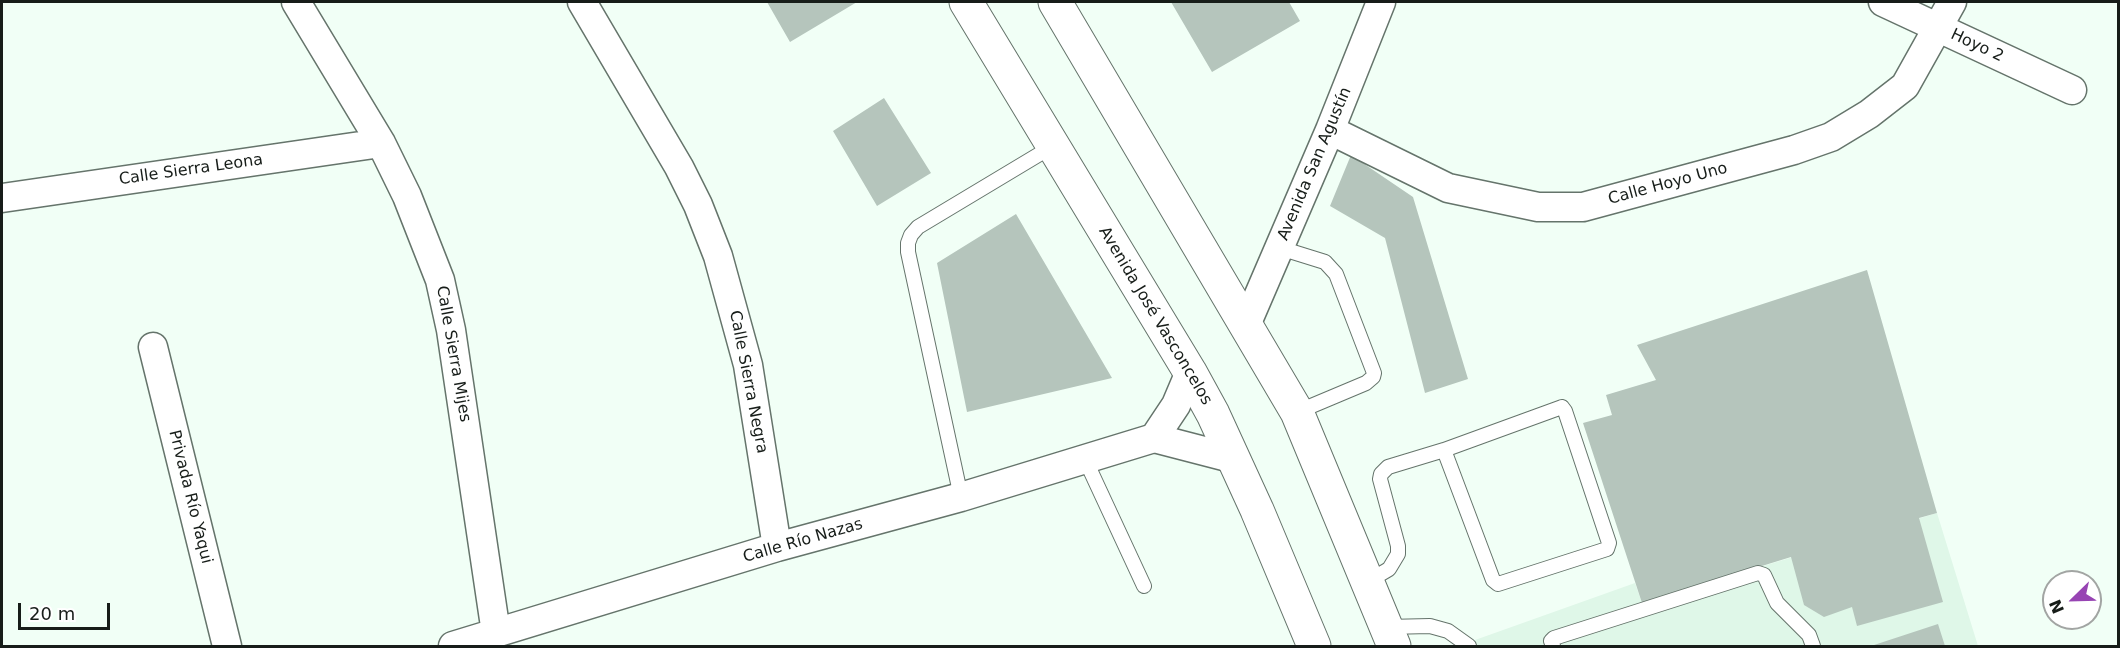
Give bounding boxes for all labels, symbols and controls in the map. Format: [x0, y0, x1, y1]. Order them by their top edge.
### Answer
street label: Hoyo 2 [1947, 25, 2007, 67]
street label: Avenida San Agustín [1274, 85, 1356, 243]
street label: Calle Sierra Leona [118, 150, 264, 190]
street label: Calle Hoyo Uno [1606, 159, 1730, 209]
street label: Avenida José Vasconcelos [1094, 223, 1216, 409]
street label: Calle Sierra Mijes [432, 284, 474, 424]
street label: Calle Sierra Negra [725, 309, 771, 455]
street label: Privada Río Yaqui [164, 428, 216, 566]
street label: Calle Río Nazas [741, 515, 865, 567]
north arrow [2042, 570, 2102, 630]
scale bar [21, 591, 112, 629]
text: N [2045, 597, 2068, 616]
text: 20 m [29, 603, 75, 624]

